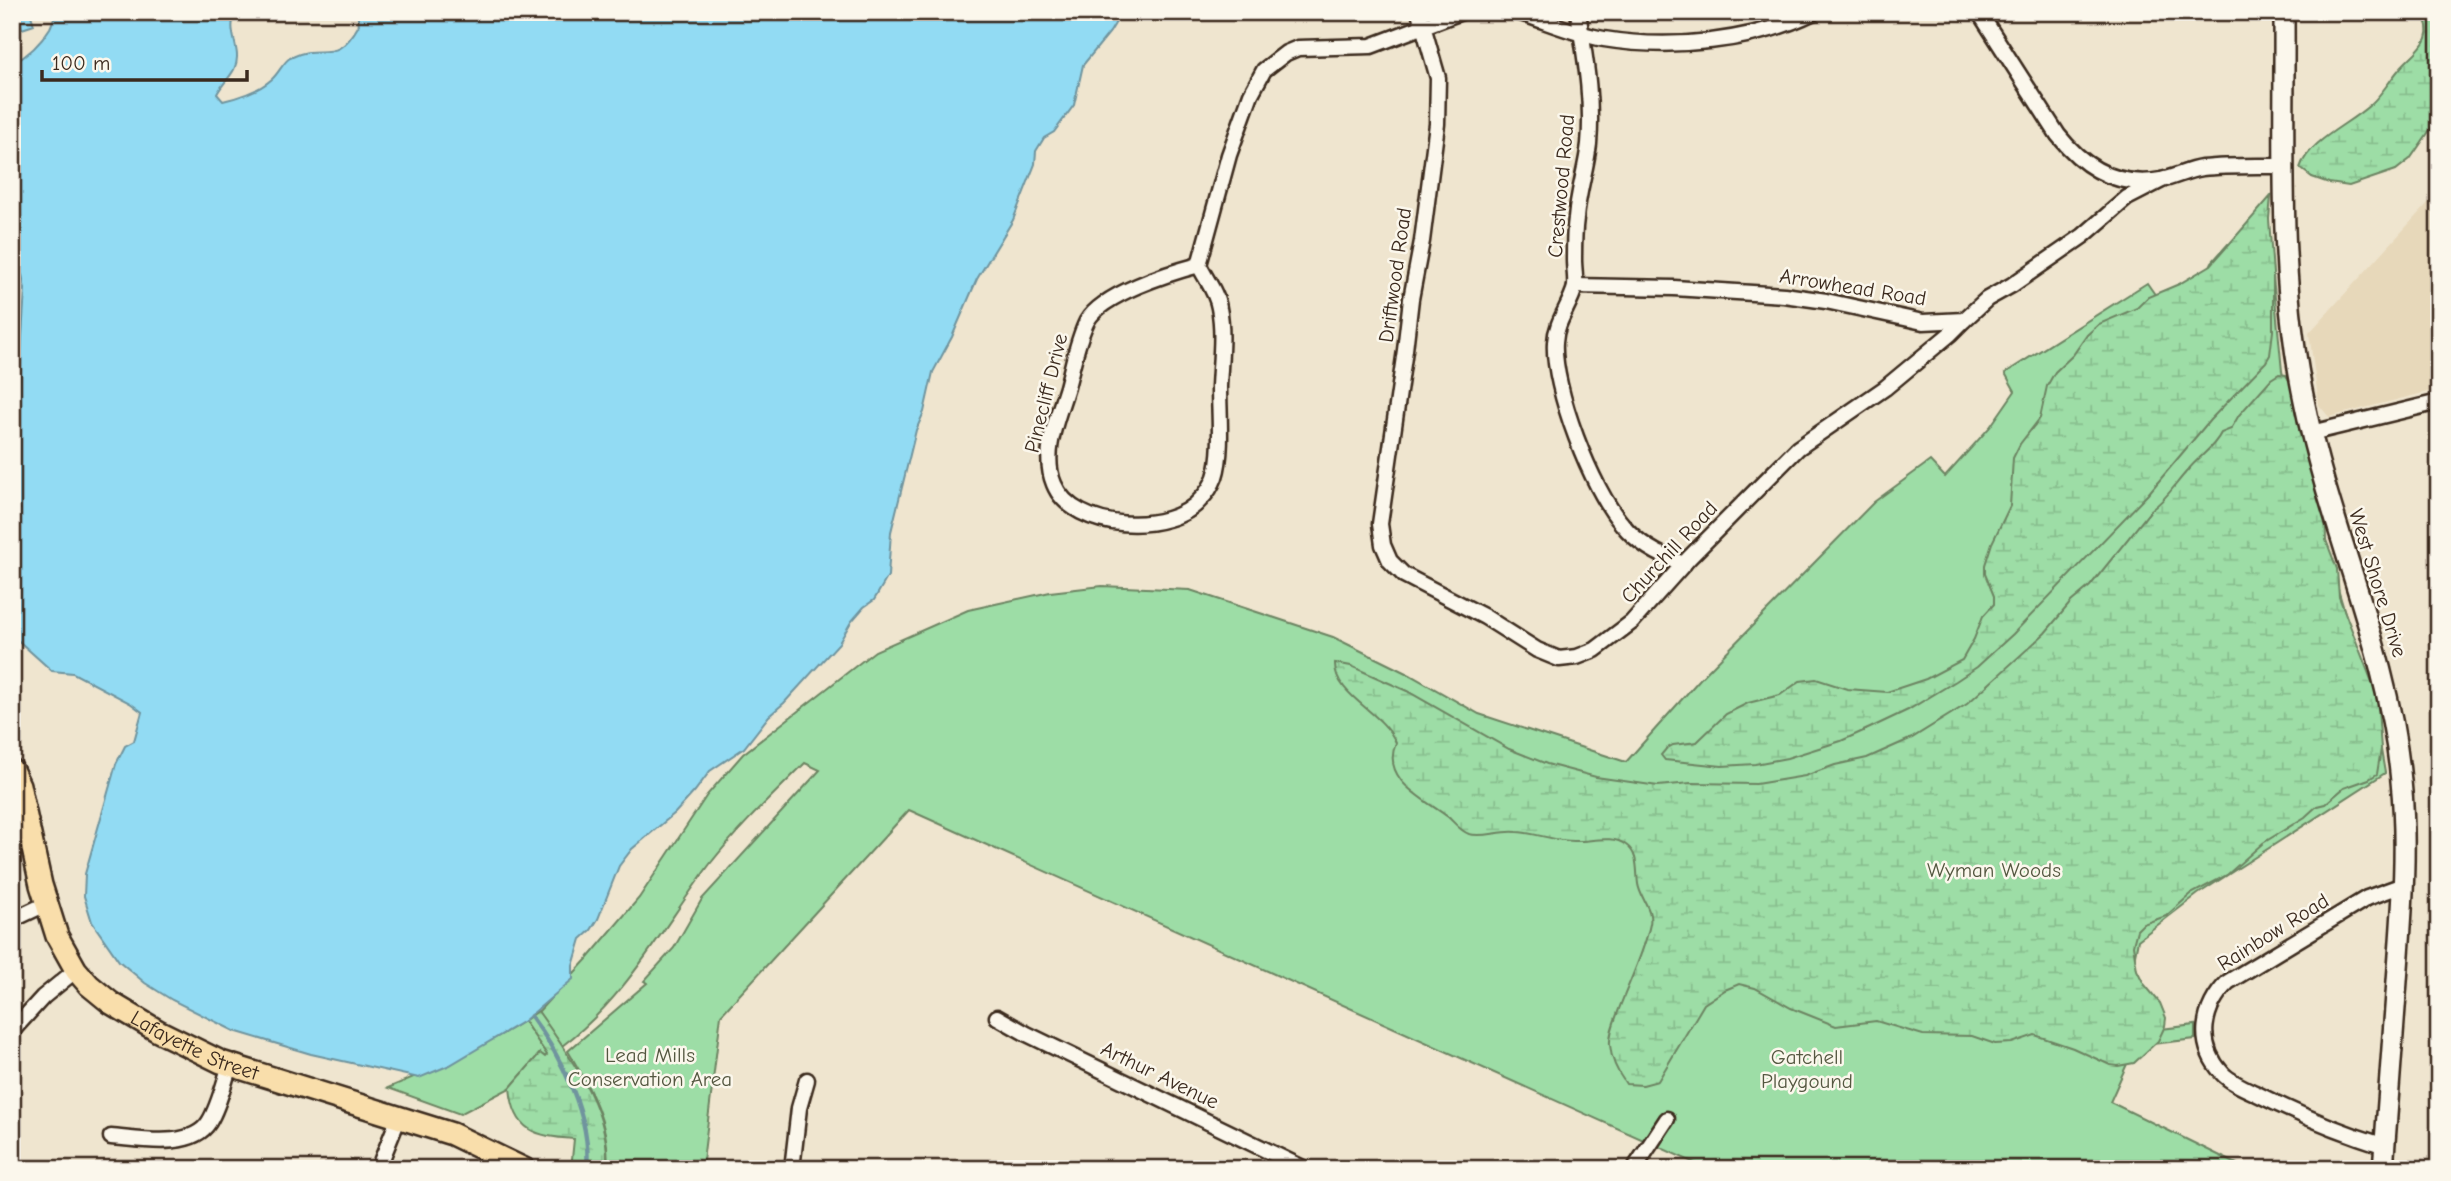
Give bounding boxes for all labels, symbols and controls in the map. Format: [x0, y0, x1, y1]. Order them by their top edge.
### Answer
scale bar [42, 38, 247, 82]
text: 100 m [52, 51, 110, 75]
street label: Crestwood Road [1543, 113, 1579, 259]
street label: Driftwood Road [1374, 206, 1416, 344]
street label: Arrowhead Road [1778, 264, 1928, 310]
street label: Pinecliff Drive [1020, 331, 1072, 455]
street label: Churchill Road [1616, 496, 1722, 608]
street label: West Shore Drive [2344, 506, 2412, 660]
park label: Wyman Woods [1927, 858, 2061, 882]
street label: Rainbow Road [2213, 888, 2333, 976]
street label: Lafayette Street [126, 1006, 262, 1085]
street label: Arthur Avenue [1097, 1036, 1223, 1114]
park label: Lead Mills Conservation Area [568, 1043, 732, 1091]
park label: Gatchell Playgound [1761, 1045, 1853, 1093]

